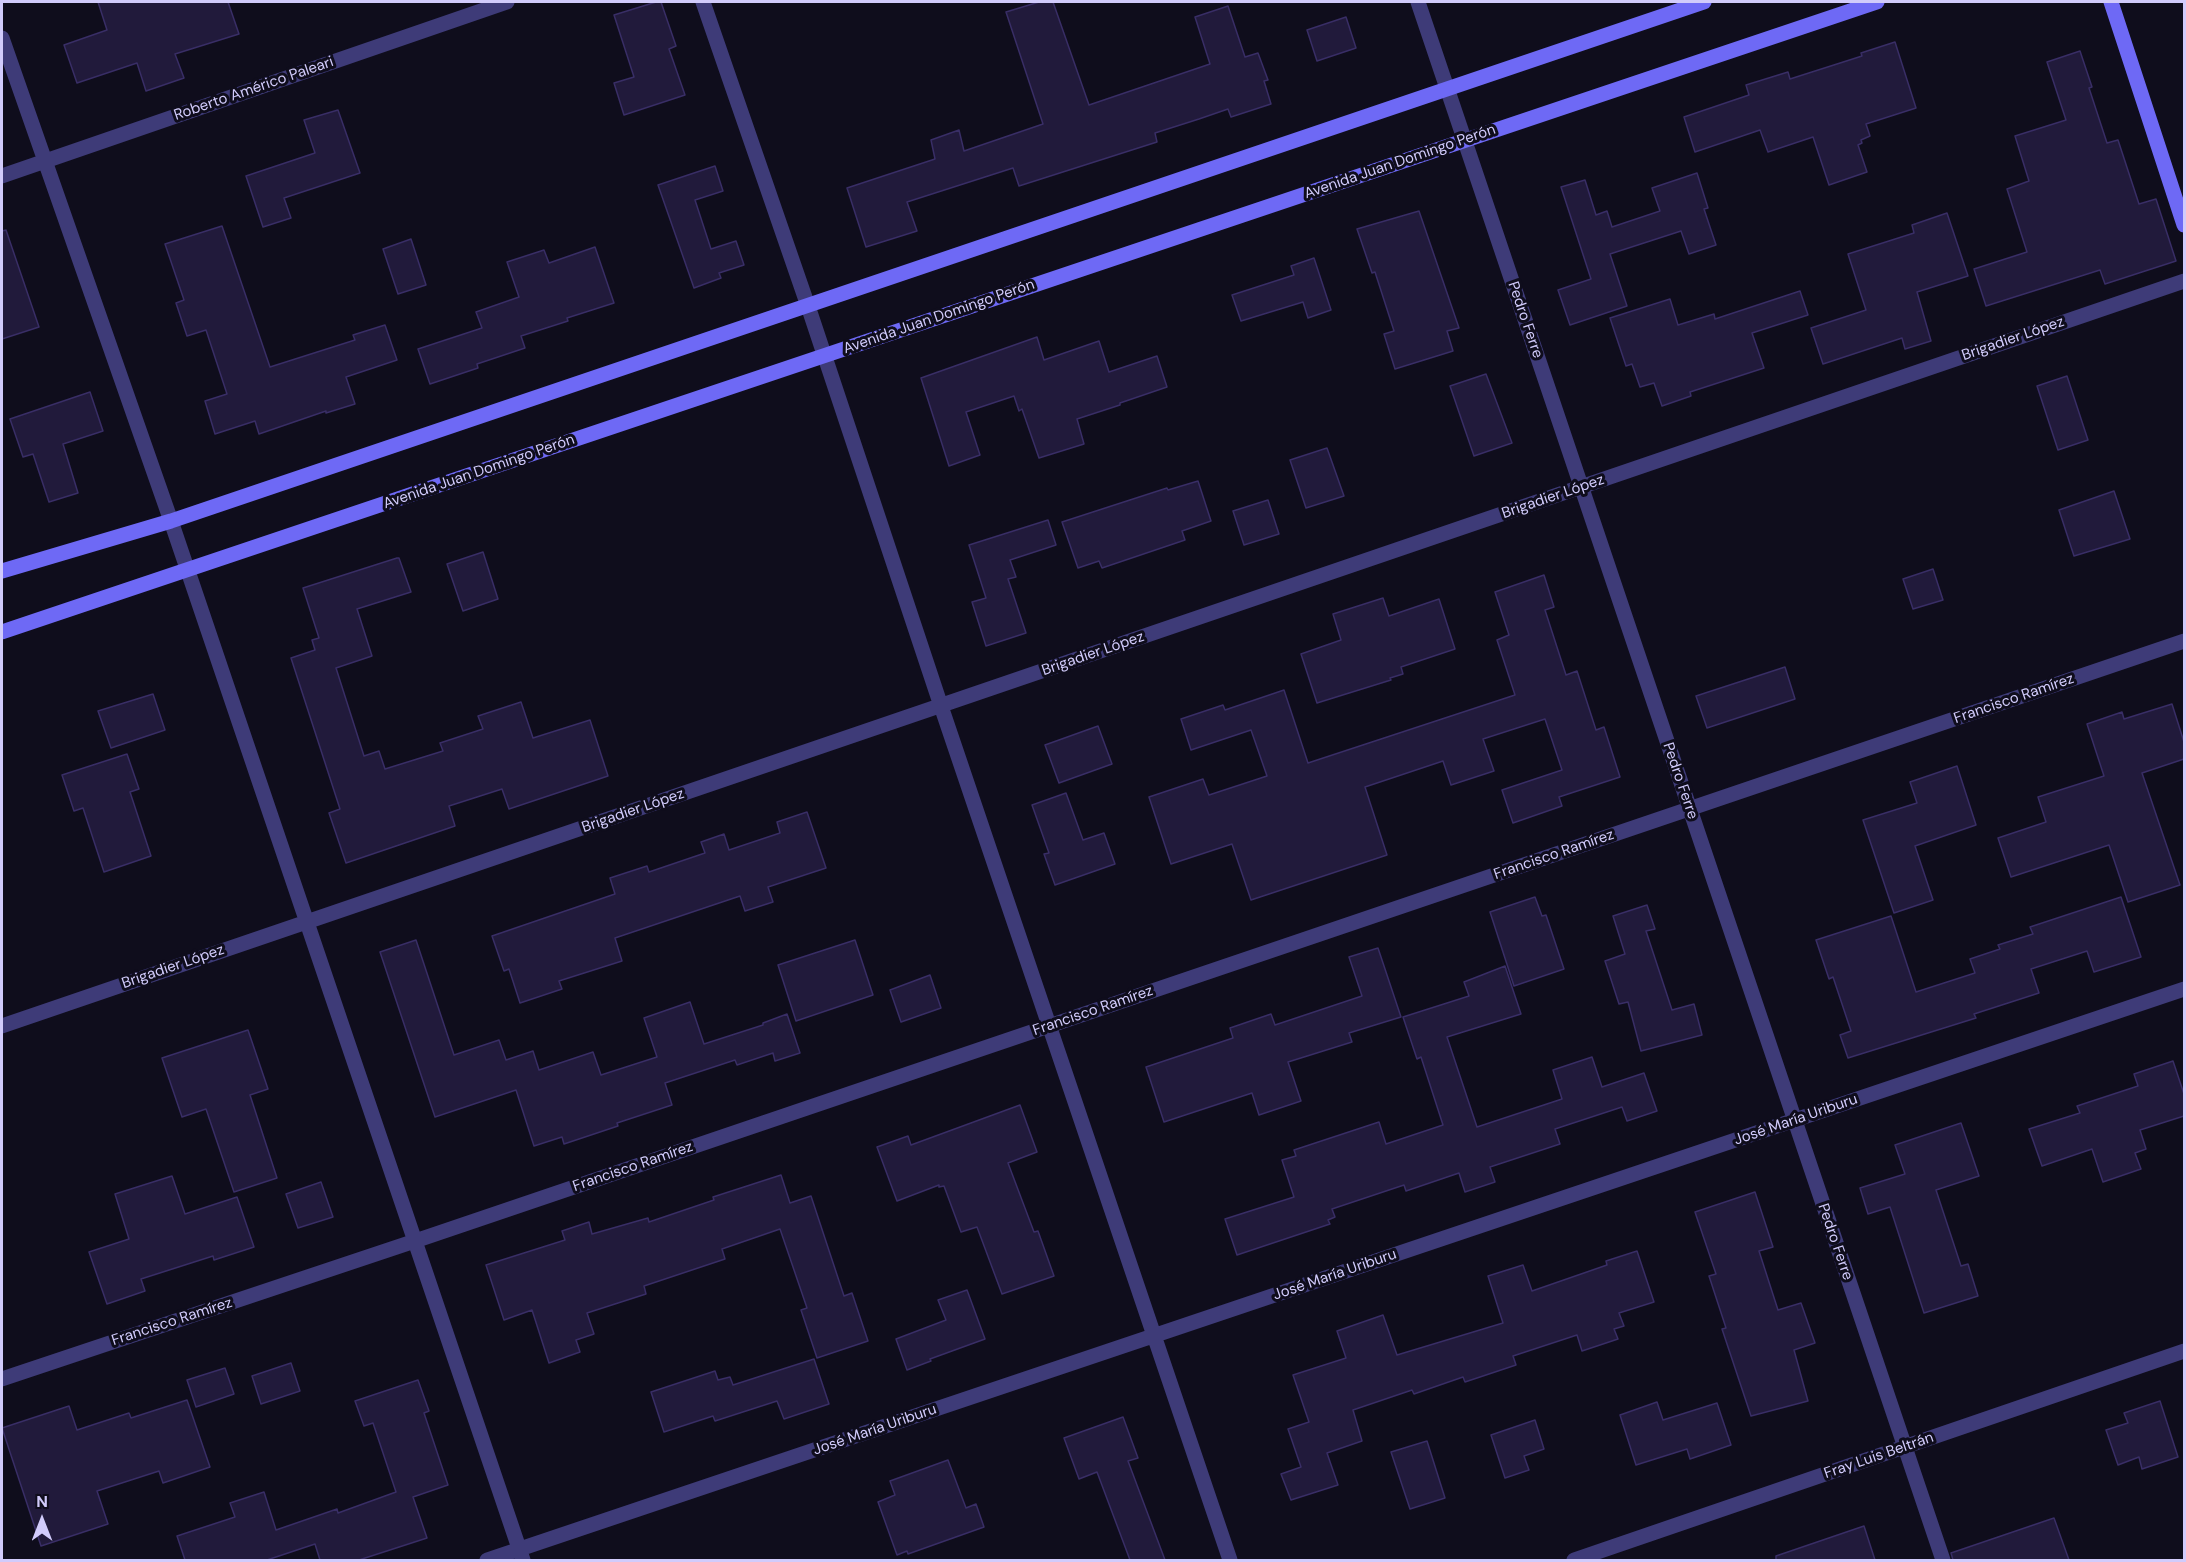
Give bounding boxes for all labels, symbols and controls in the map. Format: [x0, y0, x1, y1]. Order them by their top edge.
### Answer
street label: Roberto Américo Paleari [172, 53, 336, 125]
street label: Avenida Juan Domingo Perón [1302, 121, 1498, 203]
street label: Avenida Juan Domingo Perón [841, 276, 1037, 358]
street label: Pedro Ferre [1503, 279, 1547, 361]
street label: Brigadier López [1959, 313, 2067, 365]
street label: Avenida Juan Domingo Perón [381, 431, 577, 513]
street label: Brigadier López [1499, 471, 1607, 523]
street label: Brigadier López [1039, 628, 1147, 680]
street label: Francisco Ramírez [1952, 670, 2076, 728]
street label: Pedro Ferre [1658, 740, 1702, 822]
street label: Brigadier López [579, 785, 687, 837]
street label: Francisco Ramírez [1492, 826, 1616, 884]
street label: Brigadier López [119, 941, 227, 993]
street label: Francisco Ramírez [1031, 982, 1155, 1040]
street label: José María Uriburu [1732, 1090, 1860, 1150]
street label: Francisco Ramírez [571, 1138, 695, 1196]
street label: Pedro Ferre [1813, 1201, 1857, 1283]
street label: José María Uriburu [1271, 1245, 1399, 1305]
street label: Francisco Ramírez [109, 1294, 235, 1350]
street label: José María Uriburu [811, 1400, 939, 1460]
street label: Fray Luis Beltrán [1822, 1429, 1936, 1483]
north arrow [12, 1490, 72, 1550]
text: N [36, 1491, 48, 1512]

